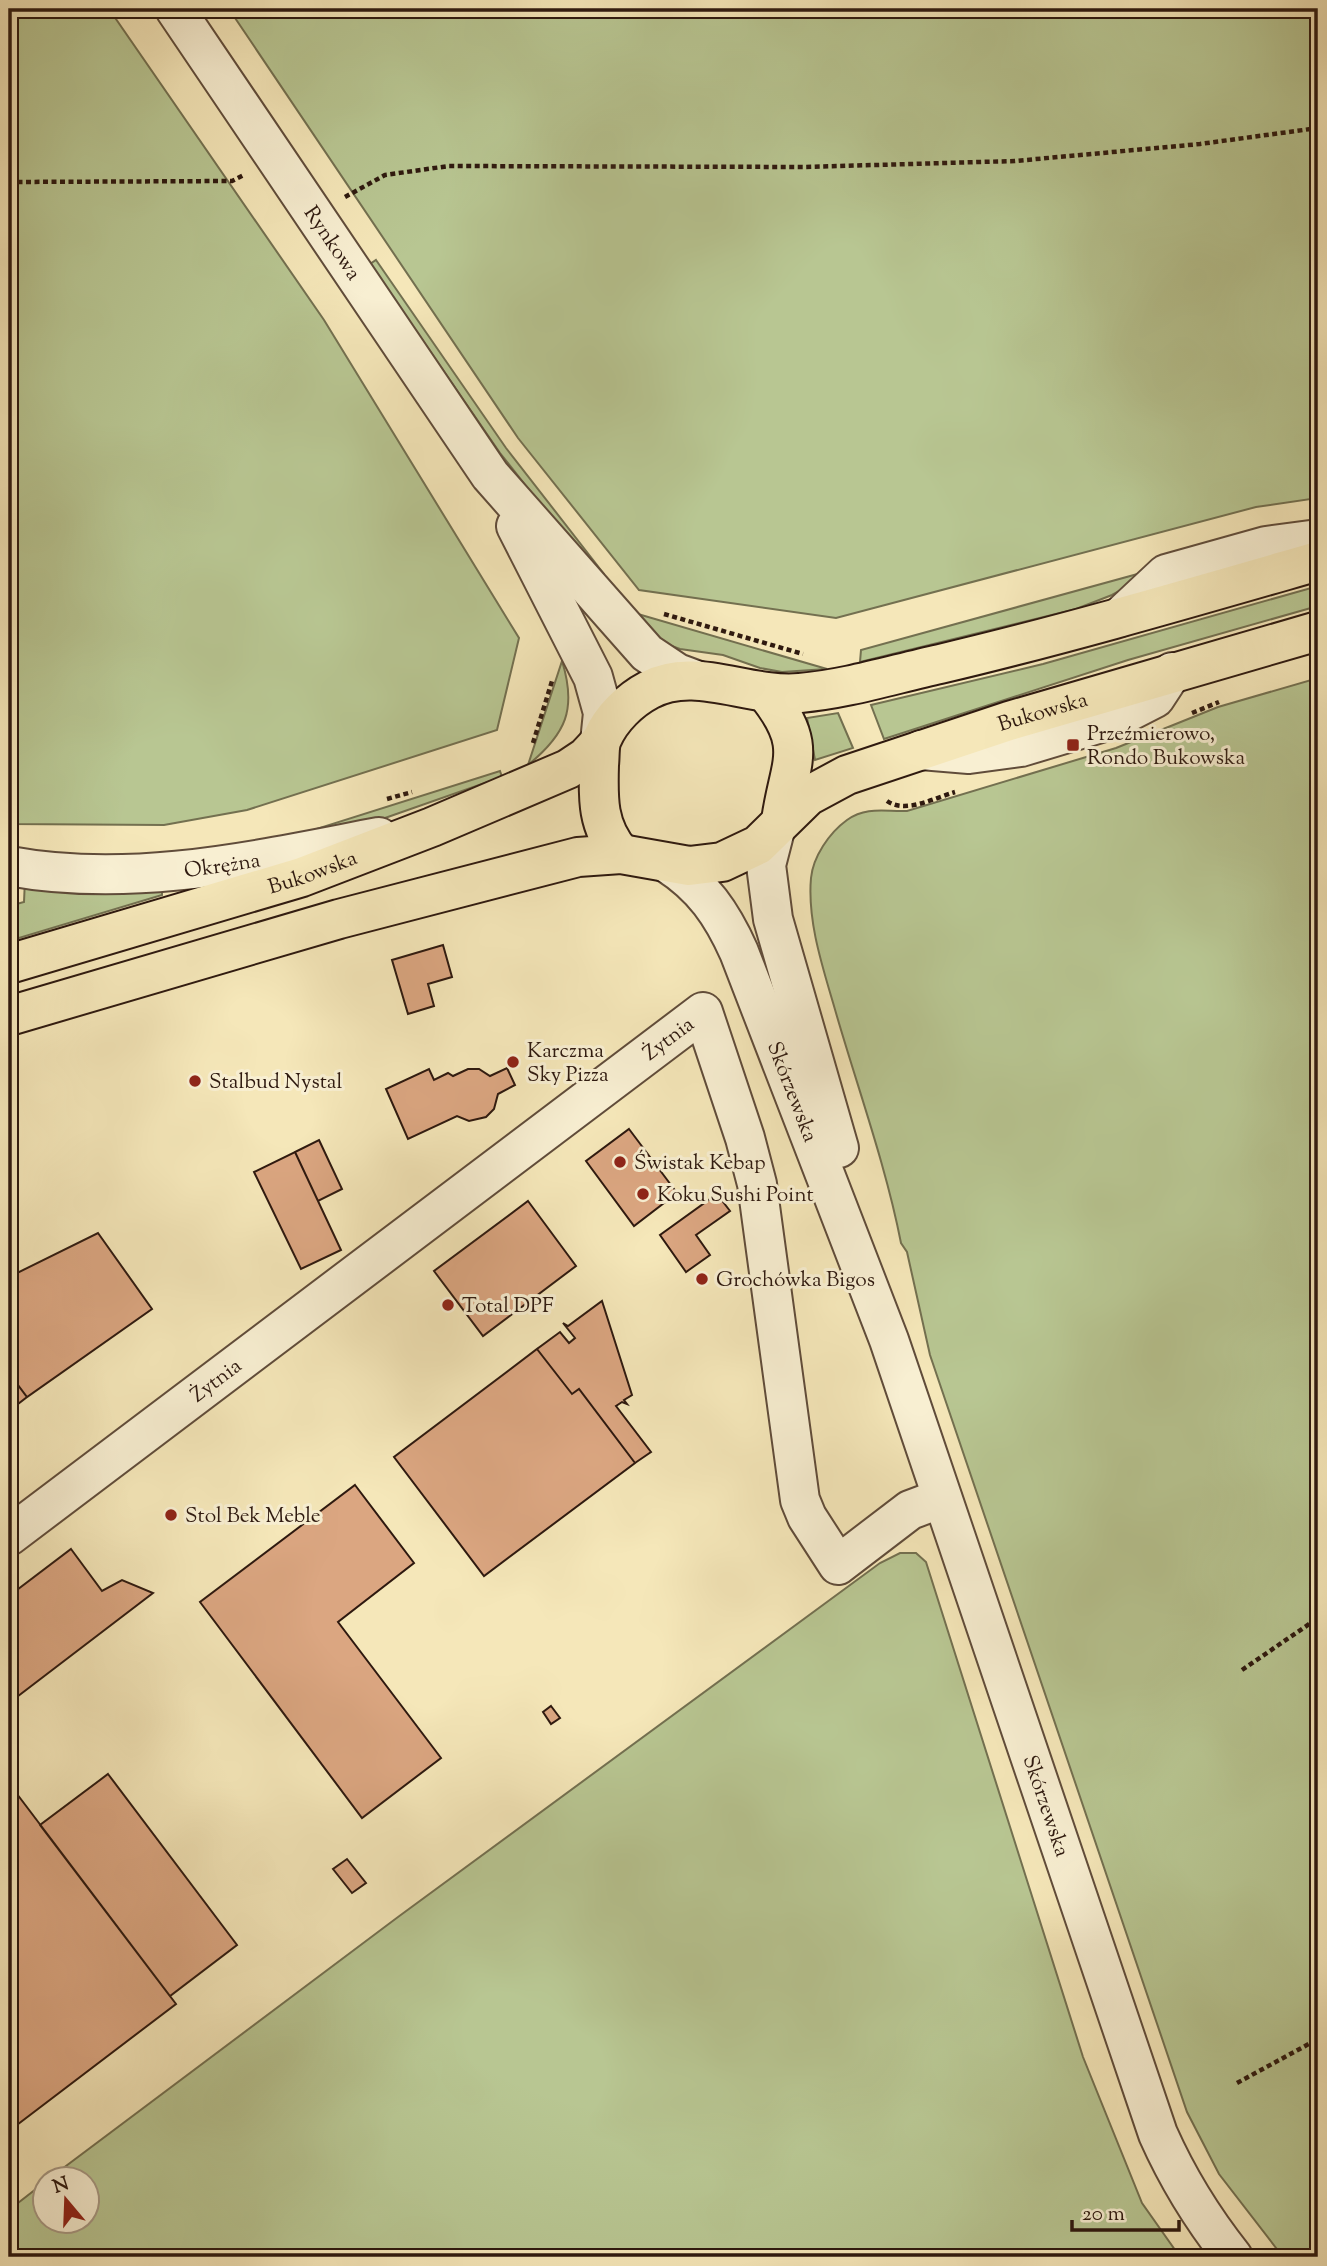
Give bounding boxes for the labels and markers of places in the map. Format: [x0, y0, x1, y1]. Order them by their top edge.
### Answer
place label: Przeźmierowo, Rondo Bukowska [1087, 720, 1245, 774]
marker: Przeźmierowo, Rondo Bukowska [1065, 737, 1081, 753]
place label: Karczma Sky Pizza [527, 1037, 609, 1091]
marker: Karczma Sky Pizza [505, 1054, 521, 1070]
place label: Stalbud Nystal [209, 1068, 343, 1098]
marker: Stalbud Nystal [187, 1073, 203, 1089]
place label: Świstak Kebap [634, 1149, 766, 1179]
marker: Świstak Kebap [612, 1154, 628, 1170]
place label: Koku Sushi Point [657, 1181, 814, 1211]
marker: Koku Sushi Point [635, 1186, 651, 1202]
place label: Grochówka Bigos [716, 1266, 875, 1296]
marker: Grochówka Bigos [694, 1271, 710, 1287]
place label: Total DPF [462, 1292, 554, 1322]
marker: Total DPF [440, 1297, 456, 1313]
place label: Stol Bek Meble [185, 1502, 321, 1532]
marker: Stol Bek Meble [163, 1507, 179, 1523]

